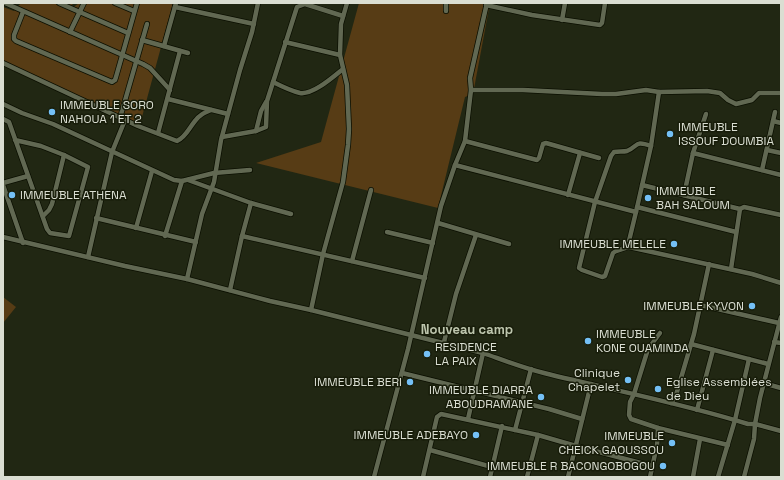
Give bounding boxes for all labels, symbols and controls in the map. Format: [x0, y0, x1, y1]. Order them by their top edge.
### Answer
place label: IMMEUBLE SORO NAHOUA 1 ET 2 [60, 97, 154, 127]
marker: IMMEUBLE SORO NAHOUA 1 ET 2 [47, 107, 57, 117]
place label: IMMEUBLE ISSOUF DOUMBIA [678, 119, 774, 149]
marker: IMMEUBLE ISSOUF DOUMBIA [665, 129, 675, 139]
place label: IMMEUBLE BAH SALOUM [656, 183, 730, 213]
place label: IMMEUBLE ATHENA [20, 187, 127, 203]
marker: IMMEUBLE ATHENA [7, 190, 17, 200]
marker: IMMEUBLE BAH SALOUM [643, 193, 653, 203]
place label: IMMEUBLE MELELE [559, 236, 666, 252]
marker: IMMEUBLE MELELE [669, 239, 679, 249]
place label: IMMEUBLE KYVON [643, 298, 744, 314]
marker: IMMEUBLE KYVON [747, 301, 757, 311]
district label: Nouveau camp [421, 321, 513, 338]
place label: IMMEUBLE KONE OUAMINDA [596, 326, 689, 356]
marker: IMMEUBLE KONE OUAMINDA [583, 336, 593, 346]
place label: RESIDENCE LA PAIX [435, 339, 497, 369]
marker: RESIDENCE LA PAIX [422, 349, 432, 359]
place label: Clinique Chapelet [568, 365, 620, 395]
place label: IMMEUBLE BERI [314, 374, 402, 390]
place label: Eglise Assemblées de Dieu [666, 374, 772, 404]
marker: Clinique Chapelet [623, 375, 633, 385]
marker: IMMEUBLE BERI [405, 377, 415, 387]
place label: IMMEUBLE DIARRA ABOUDRAMANE [429, 382, 533, 412]
marker: Eglise Assemblées de Dieu [653, 384, 663, 394]
marker: IMMEUBLE DIARRA ABOUDRAMANE [536, 392, 546, 402]
place label: IMMEUBLE ADEBAYO [354, 427, 468, 443]
place label: IMMEUBLE CHEICK GAOUSSOU [559, 428, 664, 458]
marker: IMMEUBLE ADEBAYO [471, 430, 481, 440]
marker: IMMEUBLE CHEICK GAOUSSOU [667, 438, 677, 448]
place label: IMMEUBLE R BACONGOBOGOU [487, 458, 655, 474]
marker: IMMEUBLE R BACONGOBOGOU [658, 461, 668, 471]

